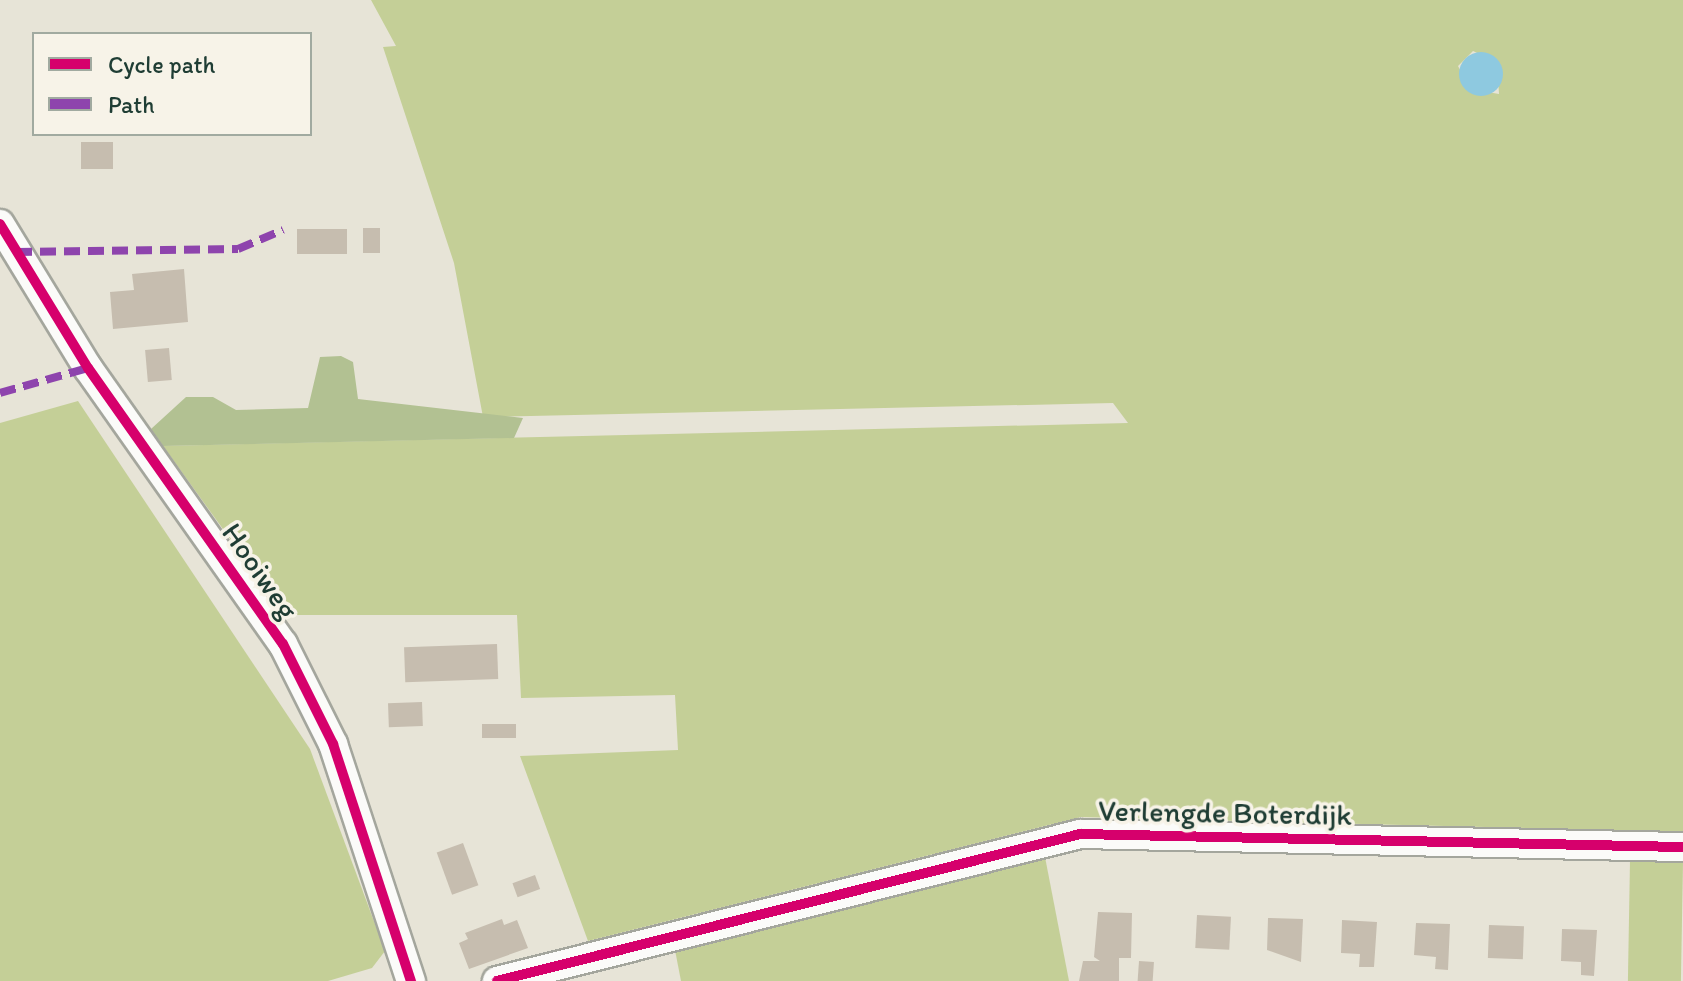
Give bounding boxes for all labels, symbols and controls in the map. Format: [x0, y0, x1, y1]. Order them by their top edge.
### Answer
legend [32, 32, 312, 136]
text: Cycle path [108, 50, 215, 79]
text: Path [108, 90, 155, 119]
street label: Hooiweg [214, 516, 306, 626]
street label: Verlengde Boterdijk [1098, 793, 1352, 833]

